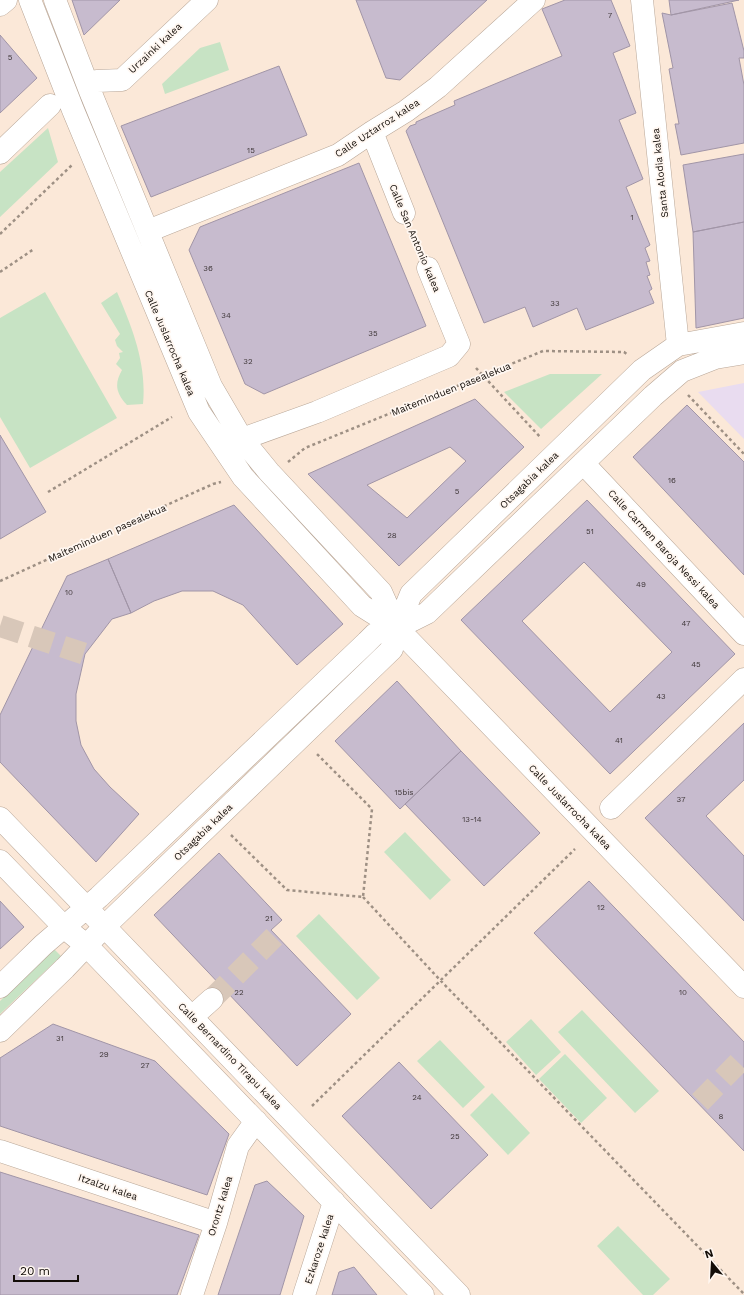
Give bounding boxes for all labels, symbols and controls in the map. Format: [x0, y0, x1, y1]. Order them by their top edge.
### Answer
house number: 7 [608, 11, 613, 20]
street label: Urzainki kalea [126, 20, 184, 75]
house number: 5 [8, 53, 13, 62]
street label: Calle Uztarroz kalea [333, 96, 422, 159]
street label: Santa Alodia kalea [650, 127, 670, 218]
house number: 15 [247, 146, 255, 155]
street label: Calle San Antonio kalea [387, 183, 443, 294]
house number: 1 [630, 213, 634, 222]
house number: 36 [203, 264, 213, 273]
street label: Calle Juslarrocha kalea [143, 289, 197, 398]
house number: 33 [550, 299, 560, 308]
house number: 34 [221, 311, 231, 320]
house number: 35 [368, 329, 378, 338]
house number: 32 [243, 357, 253, 366]
street label: Maiteminduen pasealekua [390, 360, 513, 418]
street label: Otsagabia kalea [497, 449, 561, 511]
house number: 16 [668, 476, 676, 485]
house number: 5 [455, 487, 460, 496]
street label: Calle Carmen Baroja Nessi kalea [606, 487, 722, 611]
street label: Maiteminduen pasealekua [46, 502, 168, 564]
house number: 51 [586, 527, 594, 536]
house number: 28 [387, 531, 397, 540]
house number: 49 [636, 580, 646, 589]
house number: 10 [65, 588, 73, 597]
house number: 47 [682, 619, 691, 628]
house number: 45 [691, 660, 701, 669]
house number: 43 [656, 692, 666, 701]
house number: 41 [615, 736, 623, 745]
street label: Calle Juslarrocha kalea [527, 762, 614, 852]
house number: 15bis [394, 788, 414, 797]
house number: 37 [677, 795, 686, 804]
street label: Otsagabia kalea [171, 801, 235, 863]
house number: 13-14 [462, 815, 482, 824]
house number: 12 [597, 903, 605, 912]
house number: 21 [265, 914, 273, 923]
house number: 22 [234, 988, 244, 997]
house number: 10 [679, 988, 687, 997]
street label: Calle Bernardino Tirapu kalea [176, 1000, 284, 1112]
house number: 31 [56, 1034, 64, 1043]
house number: 29 [99, 1050, 109, 1059]
house number: 27 [141, 1061, 150, 1070]
house number: 24 [412, 1093, 422, 1102]
house number: 8 [719, 1112, 724, 1121]
house number: 25 [450, 1132, 460, 1141]
street label: Itzalzu kalea [77, 1172, 139, 1202]
street label: Orontz kalea [206, 1174, 234, 1237]
street label: Ezkaroze kalea [302, 1212, 336, 1285]
north arrow [692, 1243, 732, 1283]
text: N [703, 1247, 715, 1261]
scale bar [14, 1257, 78, 1283]
text: 20 m [20, 1264, 50, 1278]

